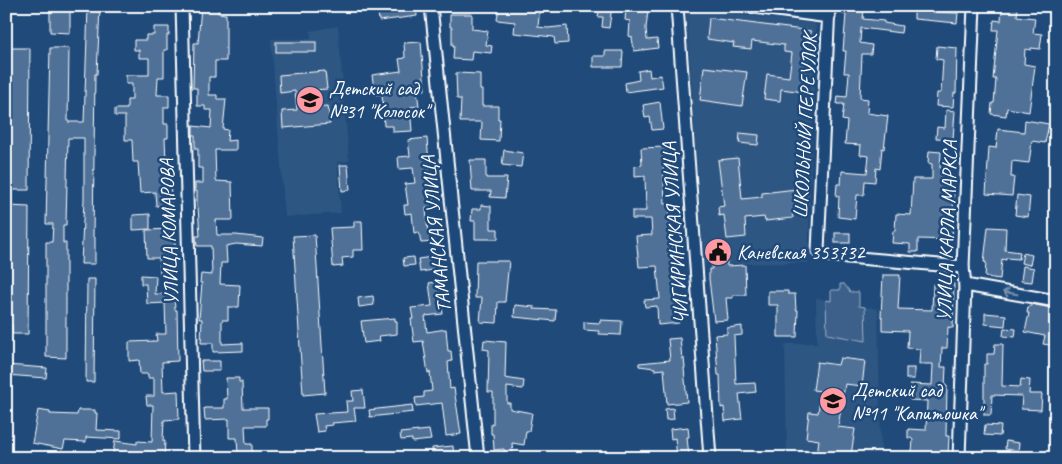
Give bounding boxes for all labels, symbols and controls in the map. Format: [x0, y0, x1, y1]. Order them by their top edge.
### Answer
street label: ШКОЛЬНЫЙ ПЕРЕУЛОК [788, 29, 823, 219]
place label: Детский сад №31 "Колосок" [329, 76, 433, 124]
school or university icon: Детский сад №31 "Колосок" [295, 85, 325, 115]
street label: УЛИЦА КАРЛА МАРКСА [931, 139, 963, 322]
street label: ЧИГИРИНСКАЯ УЛИЦА [656, 140, 694, 325]
street label: ТАМАНСКАЯ УЛИЦА [415, 153, 457, 314]
street label: УЛИЦА КОМАРОВА [154, 158, 184, 305]
public building icon: Каневская 353732 [703, 237, 733, 267]
place label: Каневская 353732 [737, 240, 867, 265]
one-way arrow [1003, 287, 1019, 297]
place label: Детский сад №11 "Капитошка" [852, 378, 986, 426]
school or university icon: Детский сад №11 "Капитошка" [818, 386, 848, 416]

